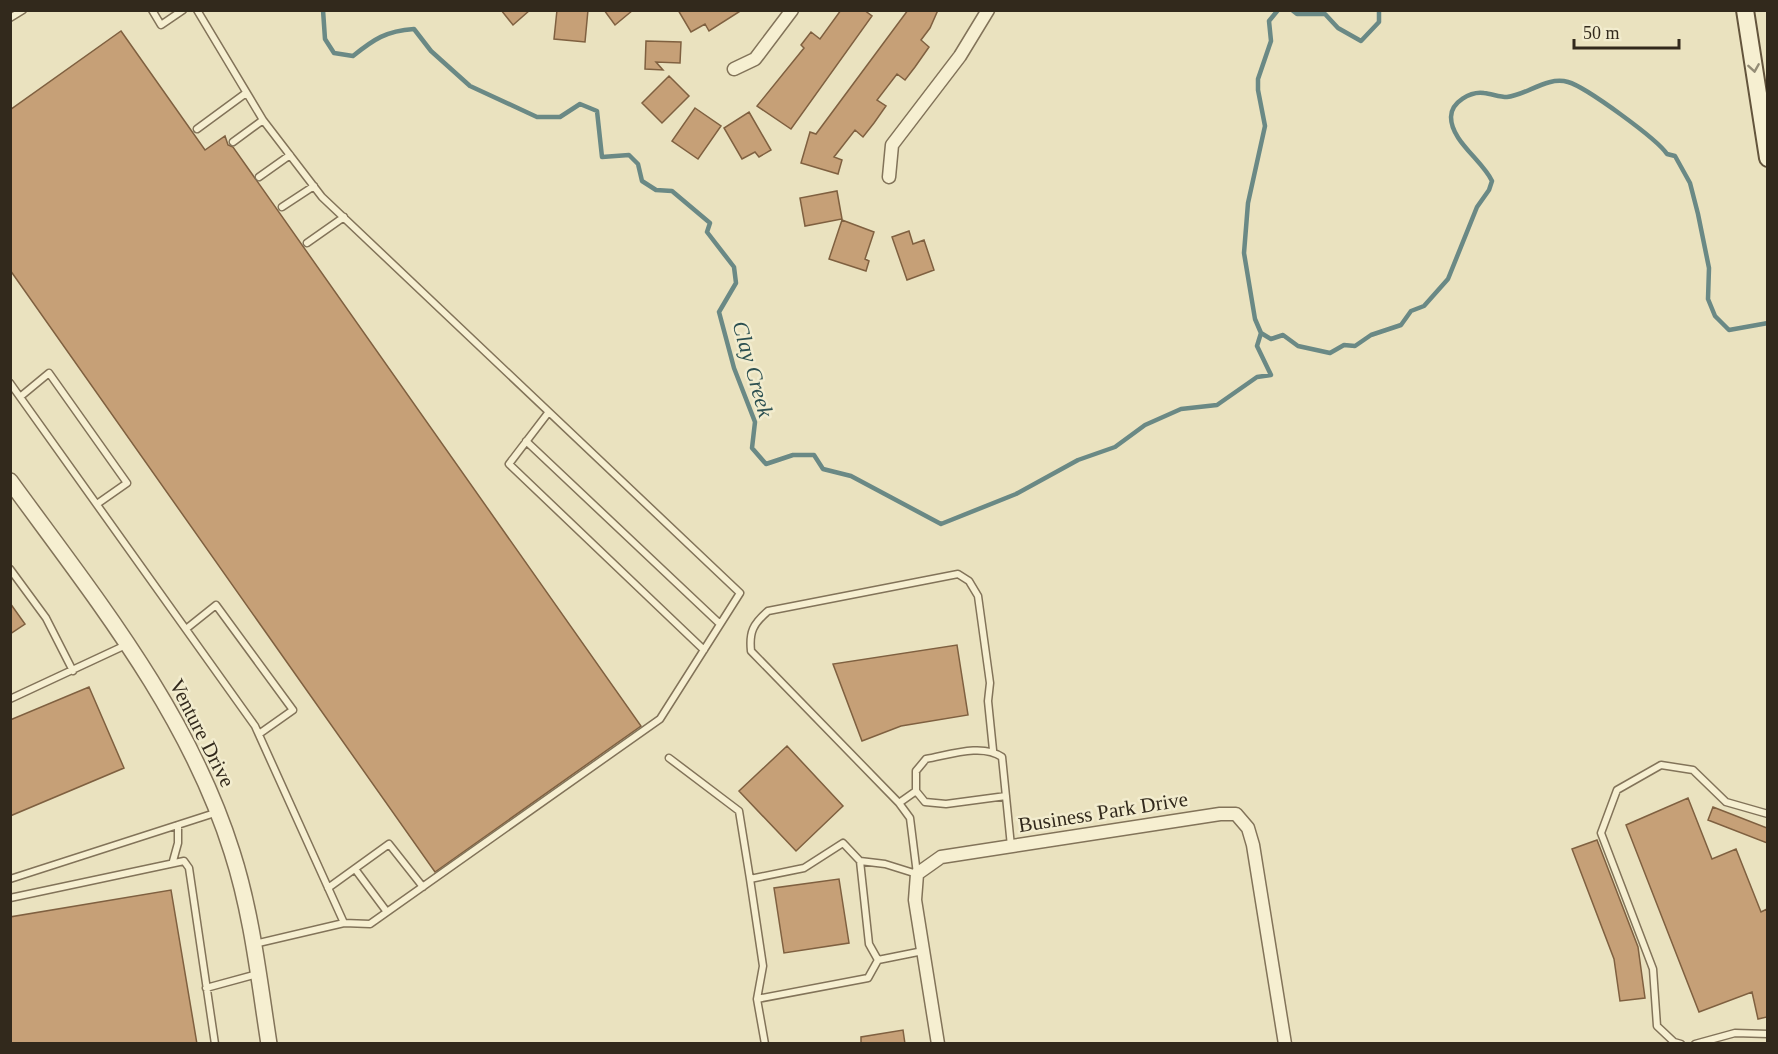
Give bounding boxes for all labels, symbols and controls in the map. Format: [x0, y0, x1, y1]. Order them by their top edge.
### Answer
scale bar [1574, 12, 1679, 50]
text: 50 m [1583, 23, 1620, 43]
one-way arrow [1747, 63, 1760, 73]
water label: Clay Creek [727, 318, 779, 421]
street label: Venture Drive [164, 675, 240, 791]
street label: Business Park Drive [1016, 787, 1190, 837]

